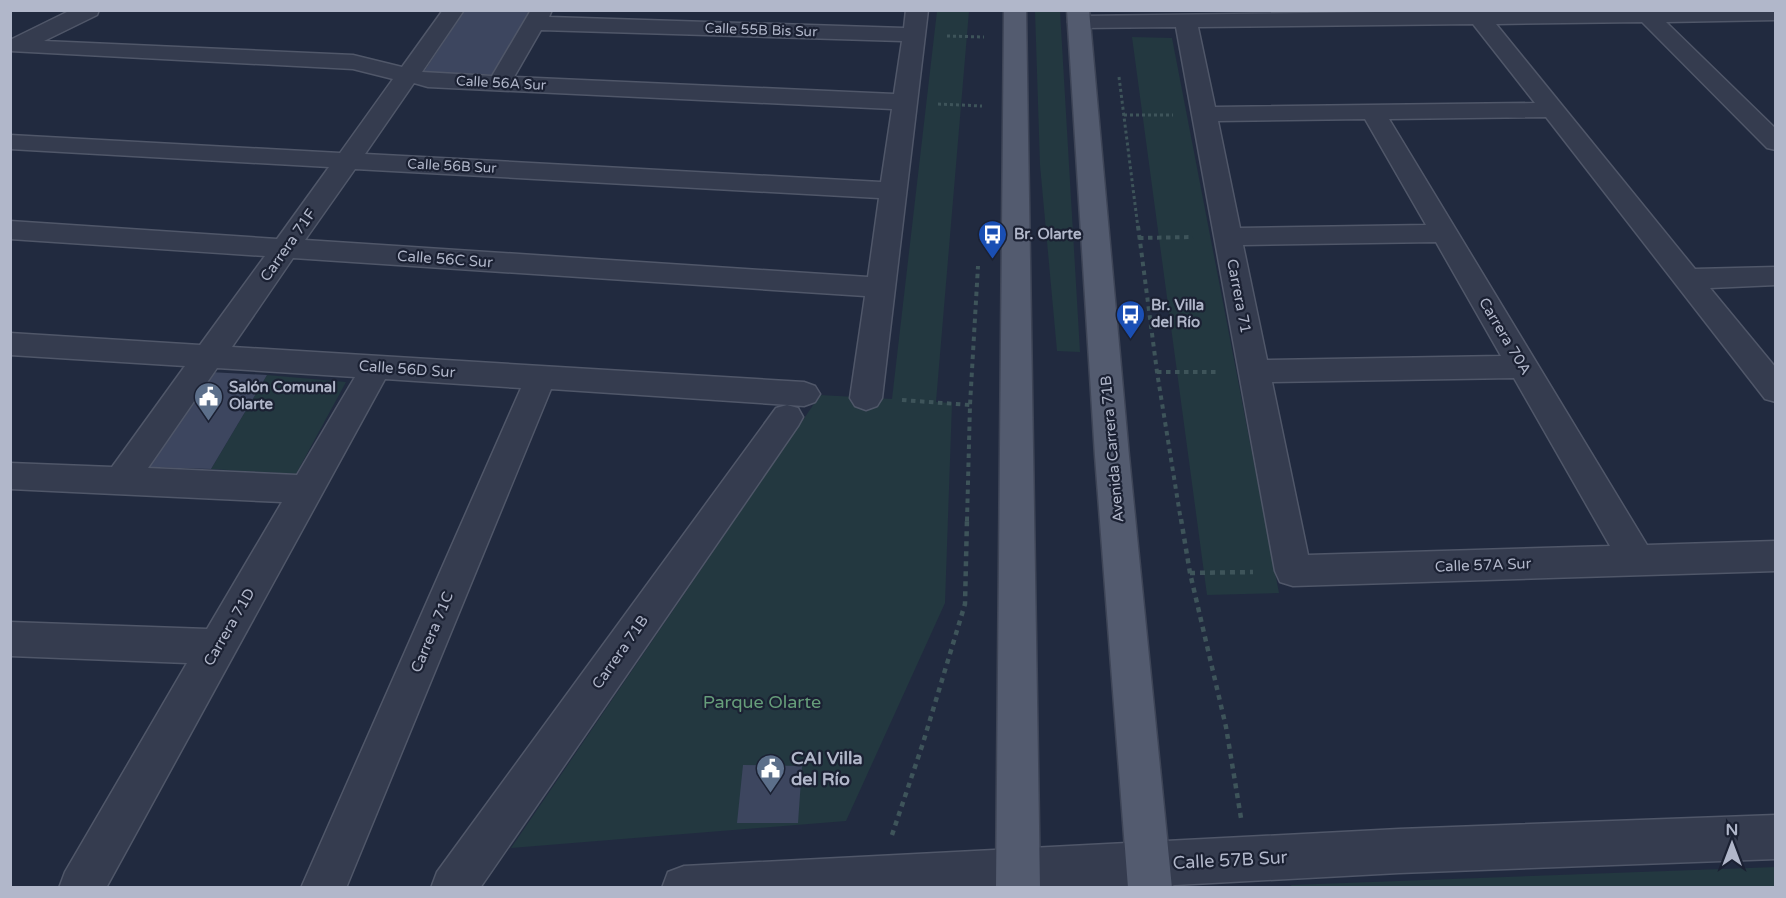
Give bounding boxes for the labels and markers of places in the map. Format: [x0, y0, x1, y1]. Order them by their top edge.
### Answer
bus stop icon: Br. Olarte [977, 218, 1009, 260]
place label: Br. Olarte [1014, 225, 1082, 243]
place label: Br. Villa del Río [1151, 296, 1204, 331]
bus stop icon: Br. Villa del Río [1114, 298, 1146, 340]
place label: Salón Comunal Olarte [229, 378, 336, 413]
public building icon: Salón Comunal Olarte [192, 380, 224, 422]
place label: CAI Villa del Río [791, 747, 863, 790]
public building icon: CAI Villa del Río [754, 752, 786, 794]

